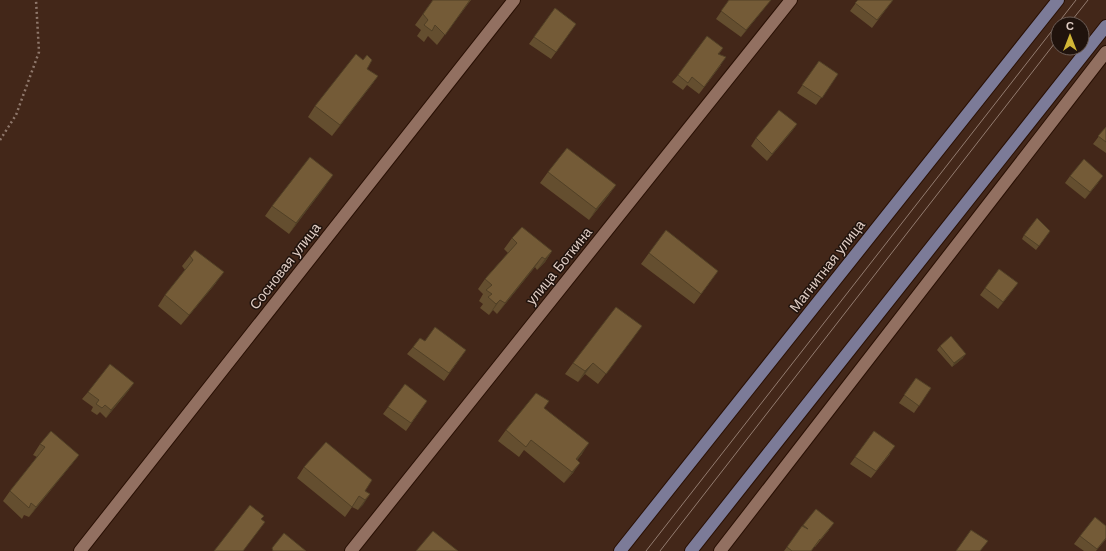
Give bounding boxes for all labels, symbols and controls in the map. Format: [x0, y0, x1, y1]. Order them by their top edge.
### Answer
north arrow [1050, 16, 1090, 56]
text: С [1066, 20, 1074, 32]
street label: Магнитная улица [786, 217, 868, 315]
street label: Сосновая улица [246, 219, 324, 312]
street label: улица Боткина [523, 224, 595, 308]

